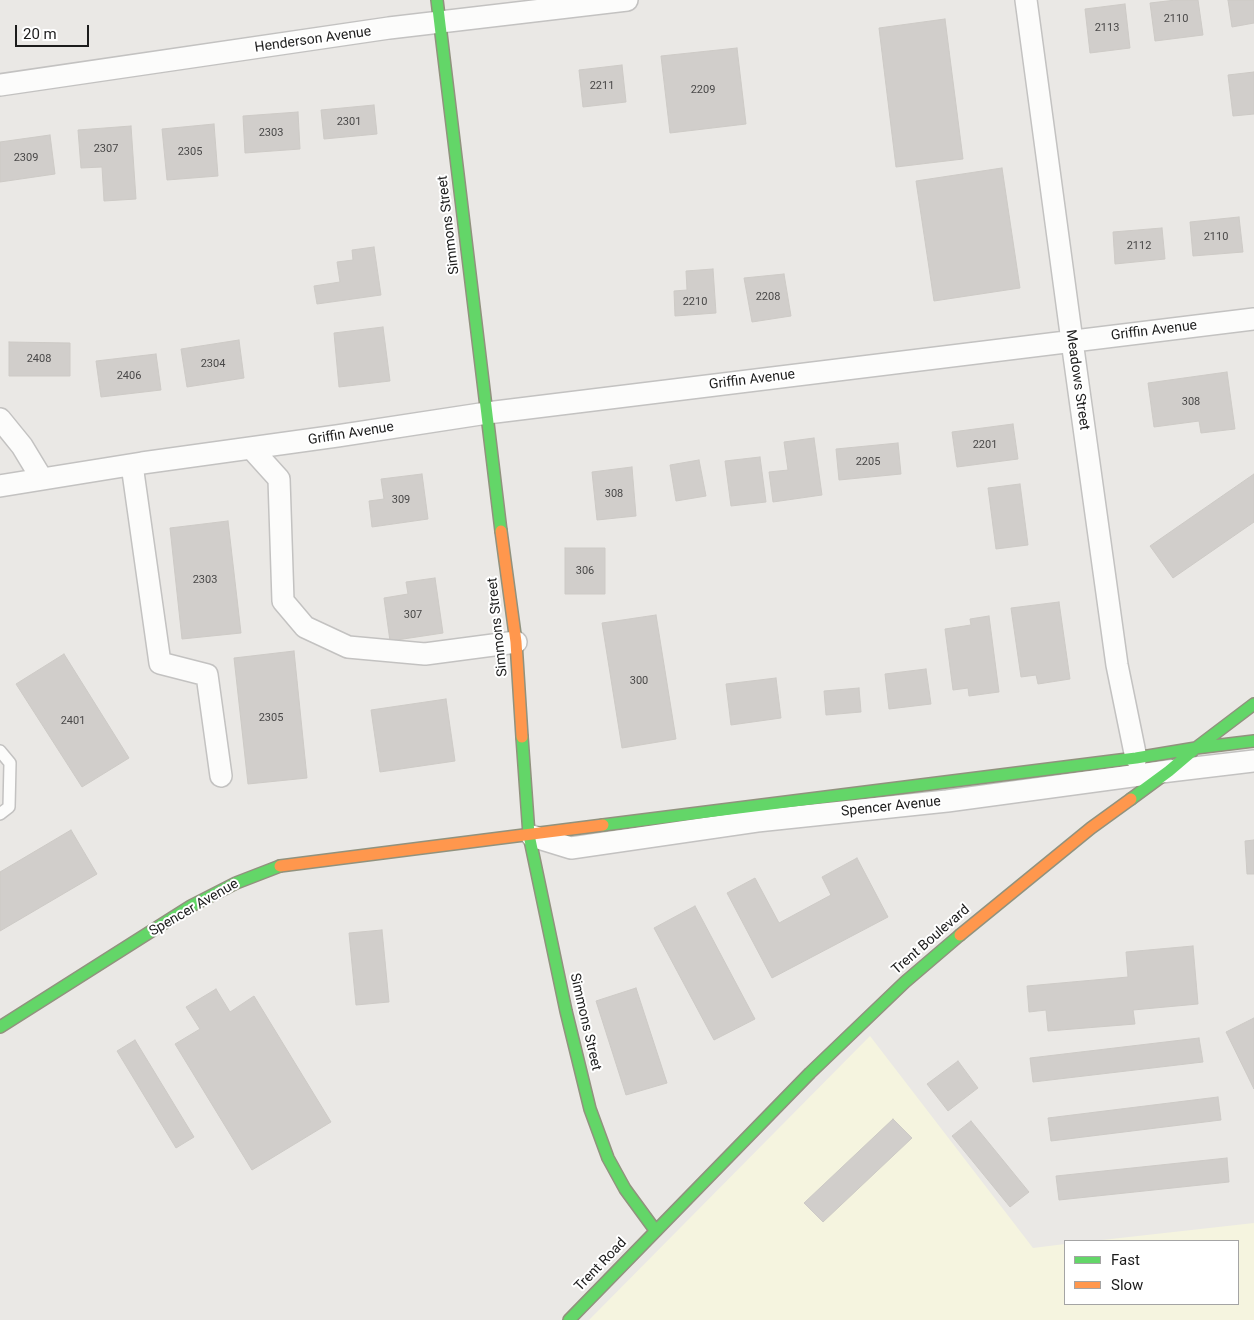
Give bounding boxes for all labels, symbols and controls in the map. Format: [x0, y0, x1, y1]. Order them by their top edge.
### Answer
house number: 2110 [1164, 12, 1188, 26]
scale bar [18, 15, 91, 47]
house number: 2113 [1095, 21, 1119, 35]
street label: Henderson Avenue [254, 24, 372, 56]
text: 20 m [23, 25, 57, 43]
house number: 2211 [590, 79, 614, 93]
house number: 2209 [691, 83, 715, 97]
house number: 2301 [337, 115, 361, 129]
house number: 2303 [259, 126, 283, 140]
house number: 2307 [94, 142, 118, 156]
house number: 2305 [178, 145, 202, 159]
house number: 2309 [14, 151, 38, 165]
street label: Simmons Street [435, 175, 463, 275]
house number: 2110 [1204, 230, 1228, 244]
house number: 2112 [1127, 239, 1151, 253]
house number: 2208 [756, 290, 780, 304]
house number: 2210 [683, 295, 707, 309]
street label: Griffin Avenue [1110, 317, 1198, 345]
street label: Meadows Street [1062, 329, 1092, 431]
house number: 2408 [27, 352, 51, 366]
house number: 2304 [201, 357, 225, 371]
street label: Griffin Avenue [708, 366, 796, 394]
house number: 2406 [117, 369, 141, 383]
house number: 308 [1182, 395, 1200, 409]
street label: Griffin Avenue [307, 419, 395, 449]
house number: 2201 [973, 438, 997, 452]
house number: 2205 [856, 455, 880, 469]
house number: 308 [605, 487, 623, 501]
house number: 309 [392, 493, 410, 507]
house number: 306 [576, 564, 594, 578]
house number: 2303 [193, 573, 217, 587]
street label: Simmons Street [484, 577, 512, 677]
house number: 307 [404, 608, 422, 622]
house number: 300 [630, 674, 648, 688]
house number: 2305 [259, 711, 283, 725]
house number: 2401 [61, 714, 85, 728]
street label: Spencer Avenue [840, 793, 942, 821]
street label: Spencer Avenue [146, 876, 242, 940]
street label: Trent Boulevard [889, 902, 973, 978]
street label: Simmons Street [566, 972, 604, 1072]
street label: Trent Road [571, 1235, 631, 1295]
legend [1064, 1240, 1239, 1305]
text: Fast [1111, 1251, 1140, 1269]
text: Slow [1111, 1276, 1143, 1294]

